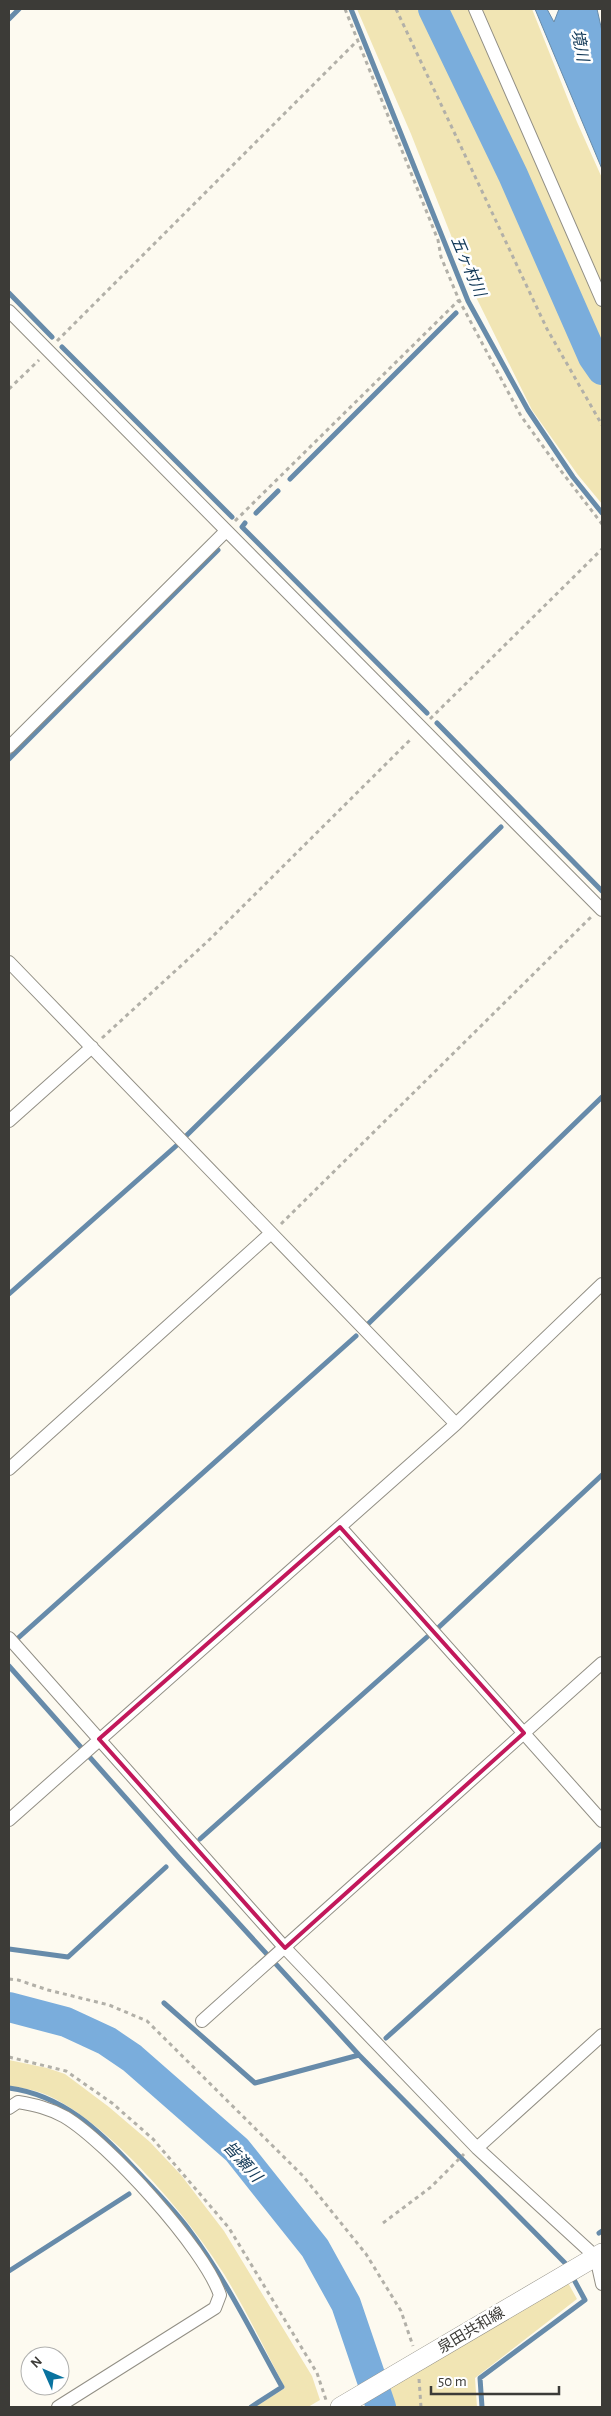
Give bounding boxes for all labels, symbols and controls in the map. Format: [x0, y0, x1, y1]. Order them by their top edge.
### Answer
water label: 境川 [569, 28, 592, 64]
water label: 五ヶ村川 [448, 233, 490, 301]
water label: 皆瀬川 [220, 2138, 266, 2186]
street label: 泉田共和線 [435, 2304, 507, 2356]
north arrow [20, 2346, 70, 2396]
text: N [28, 2354, 45, 2371]
scale bar [431, 2364, 558, 2396]
text: 50 m [438, 2374, 467, 2389]

